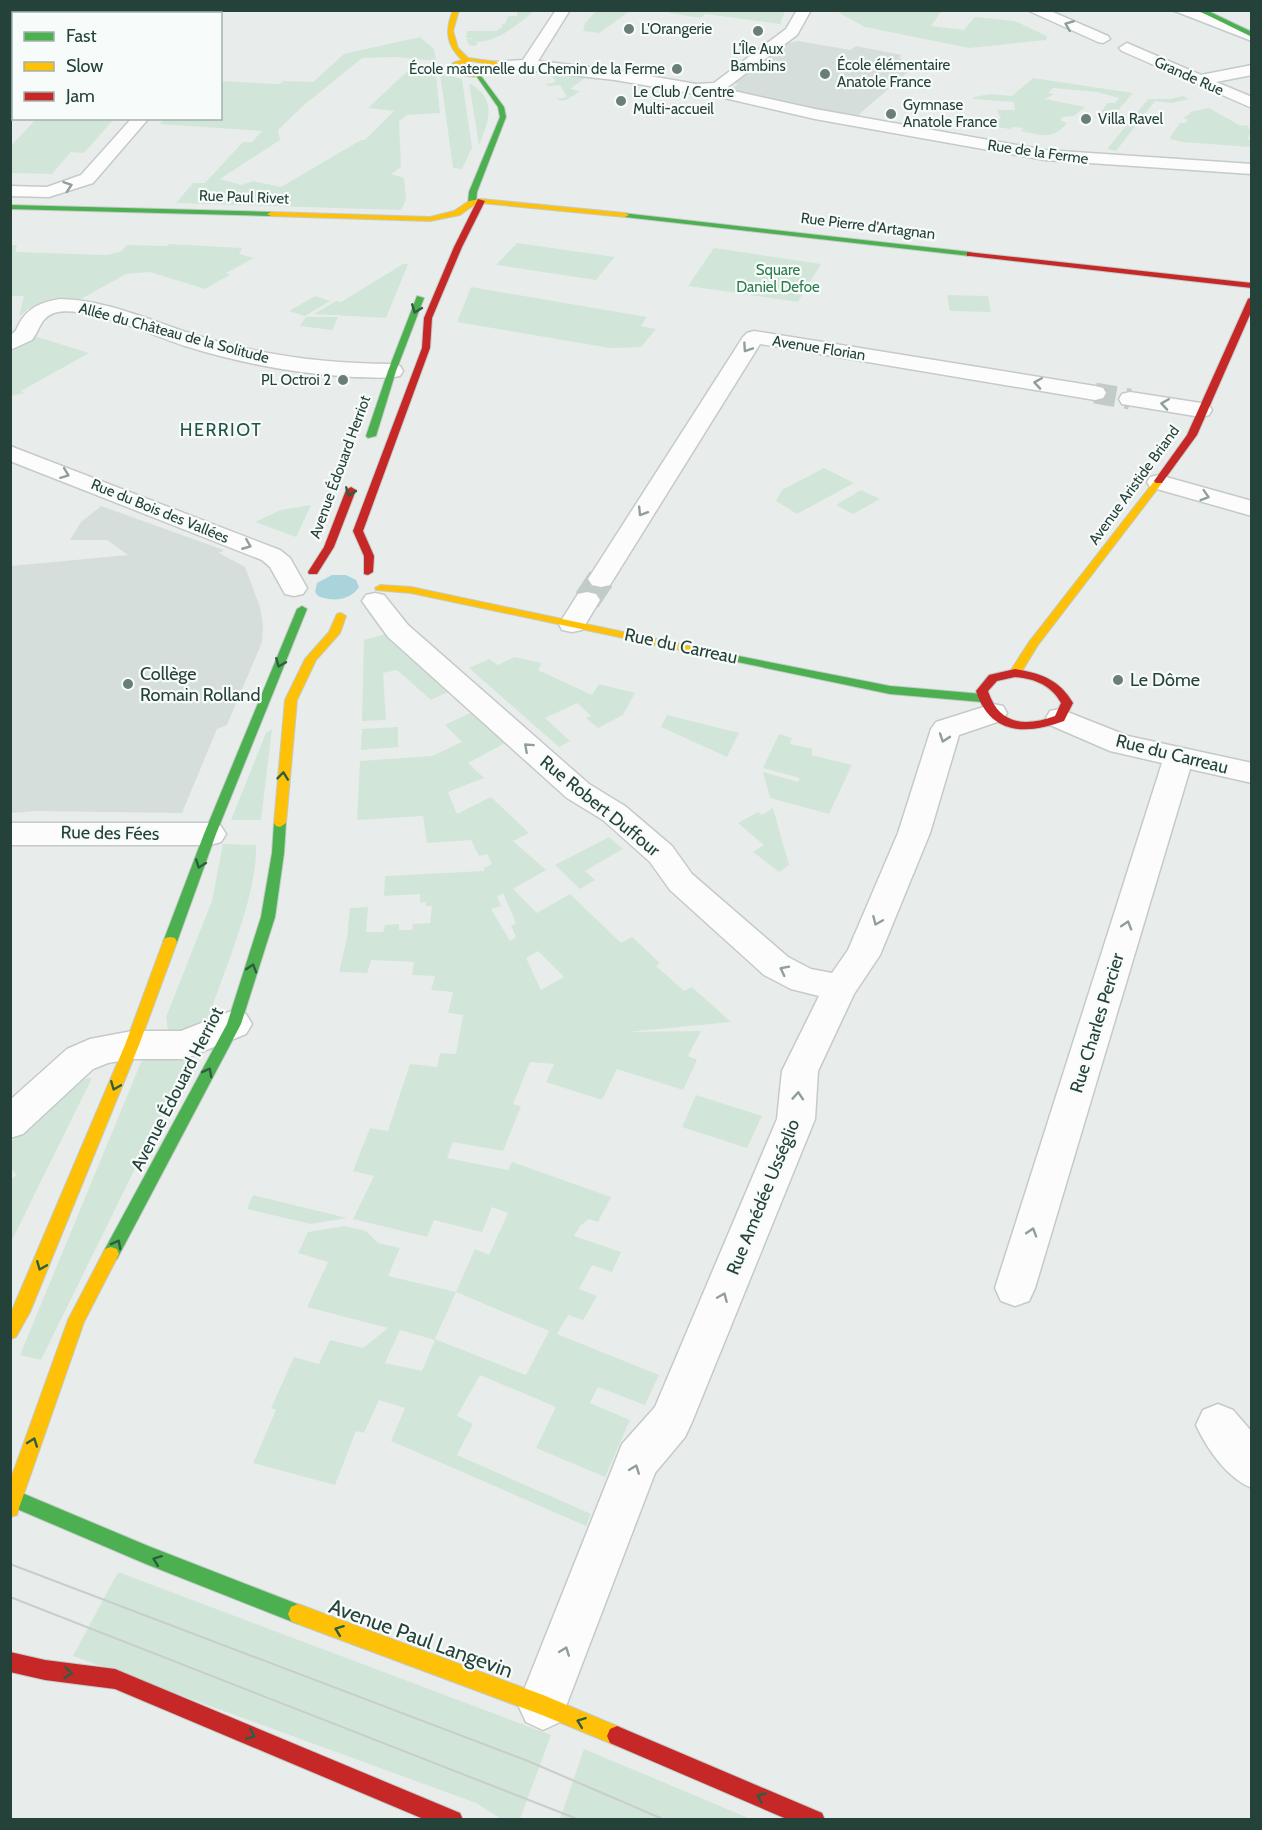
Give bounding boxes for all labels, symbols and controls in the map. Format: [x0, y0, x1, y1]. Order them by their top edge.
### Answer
legend [12, 12, 222, 120]
place label: L'Orangerie [641, 20, 712, 38]
one-way arrow [1064, 20, 1075, 32]
marker: L'Orangerie [622, 22, 636, 36]
marker: L'Île Aux Bambins [751, 24, 765, 38]
text: Fast [66, 25, 97, 47]
place label: L'Île Aux Bambins [730, 39, 786, 75]
street label: Grande Rue [1152, 53, 1227, 99]
text: Slow [66, 55, 103, 77]
place label: École élémentaire Anatole France [837, 55, 950, 91]
place label: École maternelle du Chemin de la Ferme [409, 59, 665, 78]
marker: École maternelle du Chemin de la Ferme [670, 62, 684, 76]
marker: École élémentaire Anatole France [818, 67, 832, 81]
place label: Le Club / Centre Multi-accueil [633, 83, 735, 118]
text: Jam [65, 85, 95, 107]
marker: Le Club / Centre Multi-accueil [614, 94, 628, 108]
place label: Gymnase Anatole France [903, 96, 998, 131]
marker: Gymnase Anatole France [884, 107, 898, 121]
place label: Villa Ravel [1098, 110, 1163, 128]
marker: Villa Ravel [1079, 112, 1093, 126]
street label: Rue de la Ferme [986, 136, 1090, 168]
one-way arrow [62, 180, 73, 193]
street label: Rue Paul Rivet [199, 186, 289, 208]
street label: Rue Pierre d'Artagnan [800, 209, 936, 243]
park label: Square Daniel Defoe [736, 261, 820, 296]
street label: Allée du Château de la Solitude [77, 299, 271, 367]
one-way arrow [410, 303, 423, 313]
street label: Avenue Florian [771, 332, 867, 364]
one-way arrow [743, 341, 754, 352]
place label: PL Octroi 2 [261, 371, 331, 389]
marker: PL Octroi 2 [336, 373, 350, 387]
one-way arrow [1033, 378, 1042, 390]
street label: Avenue Édouard Herriot [305, 393, 374, 541]
one-way arrow [1161, 399, 1170, 411]
district label: HERRIOT [180, 419, 262, 441]
street label: Avenue Aristide Briand [1085, 422, 1183, 548]
one-way arrow [59, 466, 70, 479]
street label: Rue du Bois des Vallées [88, 475, 232, 547]
one-way arrow [345, 486, 357, 497]
one-way arrow [1199, 489, 1210, 502]
one-way arrow [638, 506, 650, 516]
one-way arrow [240, 538, 251, 550]
street label: Rue du Carreau [622, 623, 740, 669]
one-way arrow [274, 658, 287, 668]
place label: Collège Romain Rolland [140, 663, 260, 706]
place label: Le Dôme [1130, 669, 1200, 691]
marker: Le Dôme [1111, 673, 1125, 687]
marker: Collège Romain Rolland [121, 677, 135, 691]
street label: Rue du Carreau [1114, 729, 1230, 779]
one-way arrow [938, 732, 951, 743]
one-way arrow [524, 743, 535, 754]
street label: Rue Robert Duffour [536, 751, 665, 861]
one-way arrow [276, 772, 289, 781]
street label: Rue des Fées [61, 821, 159, 845]
one-way arrow [194, 858, 207, 869]
one-way arrow [872, 915, 884, 926]
one-way arrow [1120, 920, 1132, 931]
street label: Rue Charles Percier [1065, 950, 1129, 1096]
one-way arrow [245, 963, 257, 974]
one-way arrow [780, 966, 791, 978]
street label: Avenue Édouard Herriot [126, 1003, 228, 1175]
one-way arrow [201, 1068, 212, 1078]
one-way arrow [110, 1079, 122, 1090]
one-way arrow [791, 1091, 804, 1100]
street label: Rue Amédée Usséglio [722, 1116, 804, 1278]
one-way arrow [1025, 1227, 1037, 1238]
one-way arrow [110, 1240, 121, 1250]
one-way arrow [36, 1259, 48, 1270]
one-way arrow [716, 1292, 728, 1303]
one-way arrow [25, 1438, 38, 1448]
one-way arrow [627, 1464, 640, 1474]
one-way arrow [152, 1554, 163, 1567]
street label: Avenue Paul Langevin [326, 1593, 516, 1683]
one-way arrow [334, 1625, 345, 1637]
one-way arrow [558, 1646, 570, 1657]
one-way arrow [63, 1666, 72, 1679]
one-way arrow [576, 1717, 587, 1729]
one-way arrow [245, 1728, 256, 1740]
one-way arrow [756, 1792, 767, 1804]

